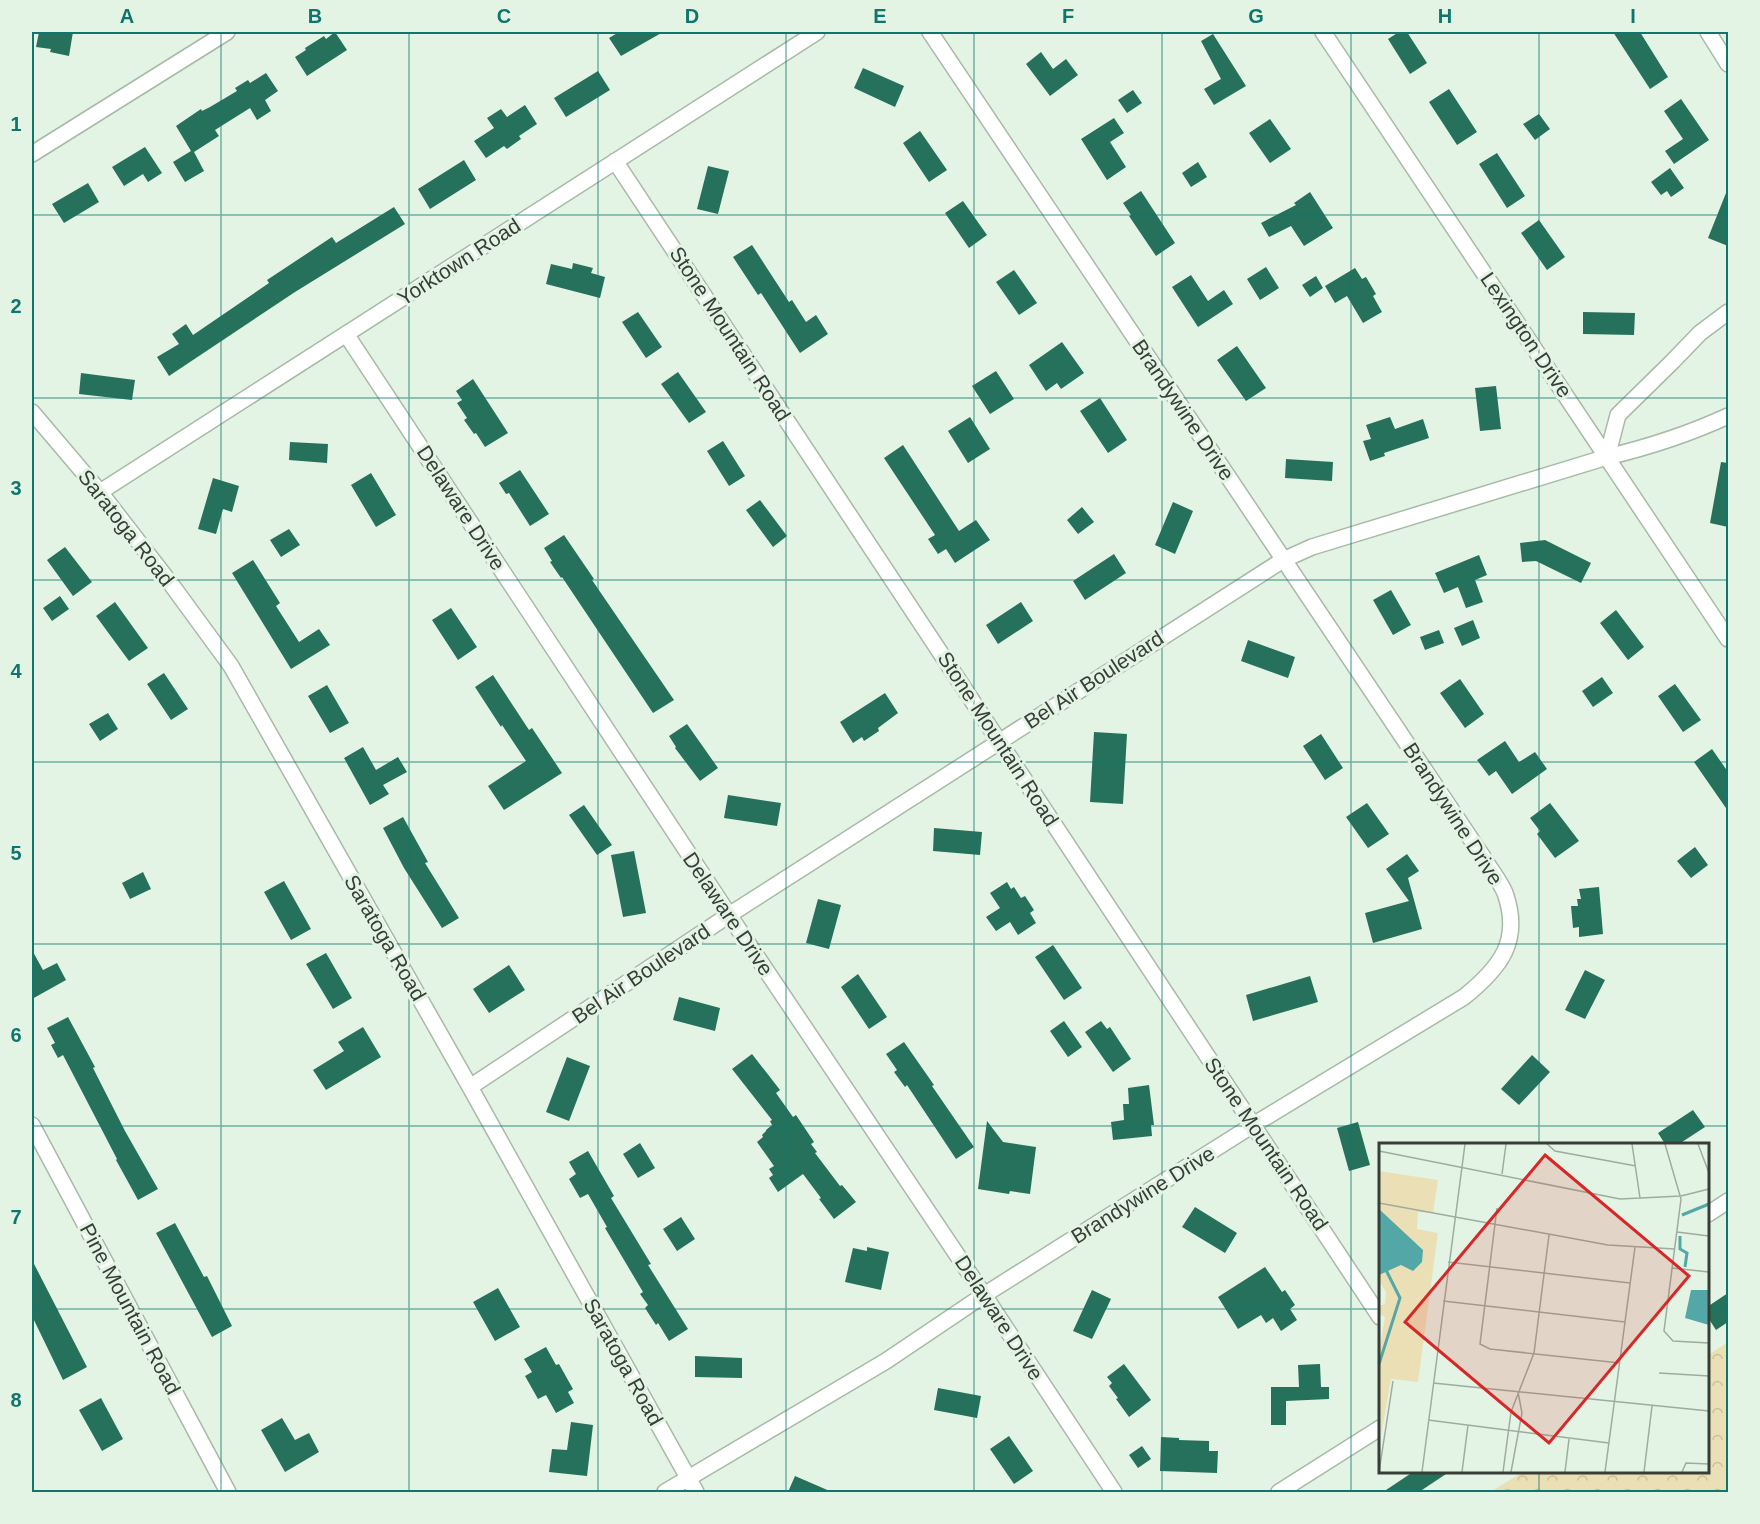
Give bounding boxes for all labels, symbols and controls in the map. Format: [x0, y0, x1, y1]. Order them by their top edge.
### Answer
text: A [120, 5, 134, 27]
text: B [308, 5, 322, 27]
text: C [497, 5, 511, 27]
text: D [685, 5, 699, 27]
text: E [873, 5, 887, 27]
text: F [1062, 5, 1074, 27]
text: G [1248, 5, 1264, 27]
text: H [1438, 5, 1452, 27]
text: I [1630, 5, 1636, 27]
text: 1 [10, 113, 22, 135]
street label: Yorktown Road [393, 213, 524, 310]
street label: Stone Mountain Road [665, 242, 795, 425]
street label: Lexington Drive [1476, 268, 1577, 402]
text: 2 [10, 295, 22, 317]
street label: Brandywine Drive [1128, 335, 1239, 484]
street label: Delaware Drive [413, 441, 510, 574]
street label: Saratoga Road [74, 465, 179, 590]
text: 3 [10, 477, 22, 499]
street label: Bel Air Boulevard [1020, 626, 1168, 733]
street label: Stone Mountain Road [933, 647, 1063, 830]
text: 4 [10, 660, 22, 682]
street label: Brandywine Drive [1399, 738, 1508, 889]
text: 5 [10, 842, 22, 864]
street label: Delaware Drive [679, 848, 778, 980]
street label: Saratoga Road [340, 871, 431, 1005]
street label: Bel Air Boulevard [568, 919, 714, 1028]
text: 6 [10, 1024, 22, 1046]
street label: Stone Mountain Road [1200, 1053, 1333, 1234]
street label: Brandywine Drive [1067, 1141, 1219, 1248]
inset map [1379, 1143, 1709, 1473]
text: 7 [10, 1206, 22, 1228]
street label: Pine Mountain Road [76, 1219, 185, 1398]
street label: Delaware Drive [951, 1251, 1048, 1384]
street label: Saratoga Road [579, 1294, 668, 1429]
text: 8 [10, 1389, 22, 1411]

